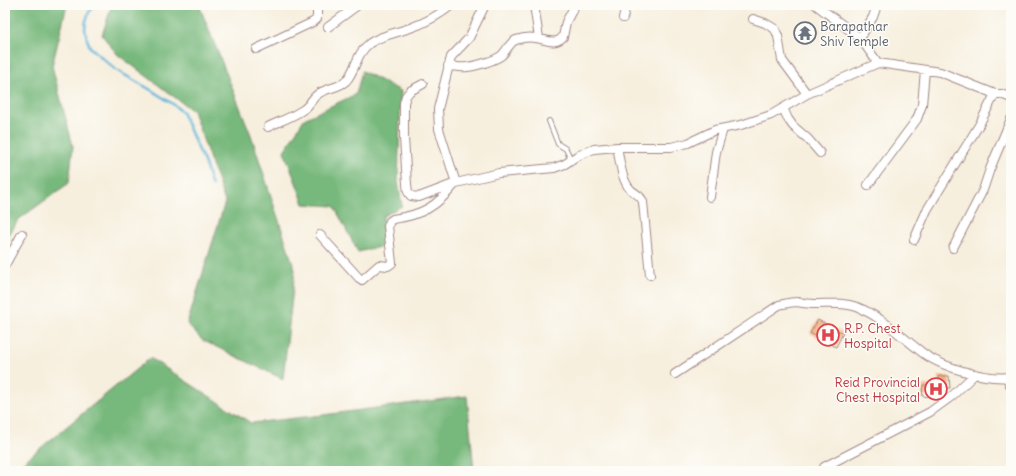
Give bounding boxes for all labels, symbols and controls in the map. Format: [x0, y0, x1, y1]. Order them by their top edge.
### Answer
place label: Barapathar Shiv Temple [820, 18, 889, 50]
temple icon: Barapathar Shiv Temple [792, 20, 818, 46]
place label: R.P. Chest Hospital [844, 320, 901, 352]
hospital icon: R.P. Chest Hospital [815, 322, 841, 348]
place label: Reid Provincial Chest Hospital [834, 374, 920, 406]
hospital icon: Reid Provincial Chest Hospital [923, 376, 949, 402]

